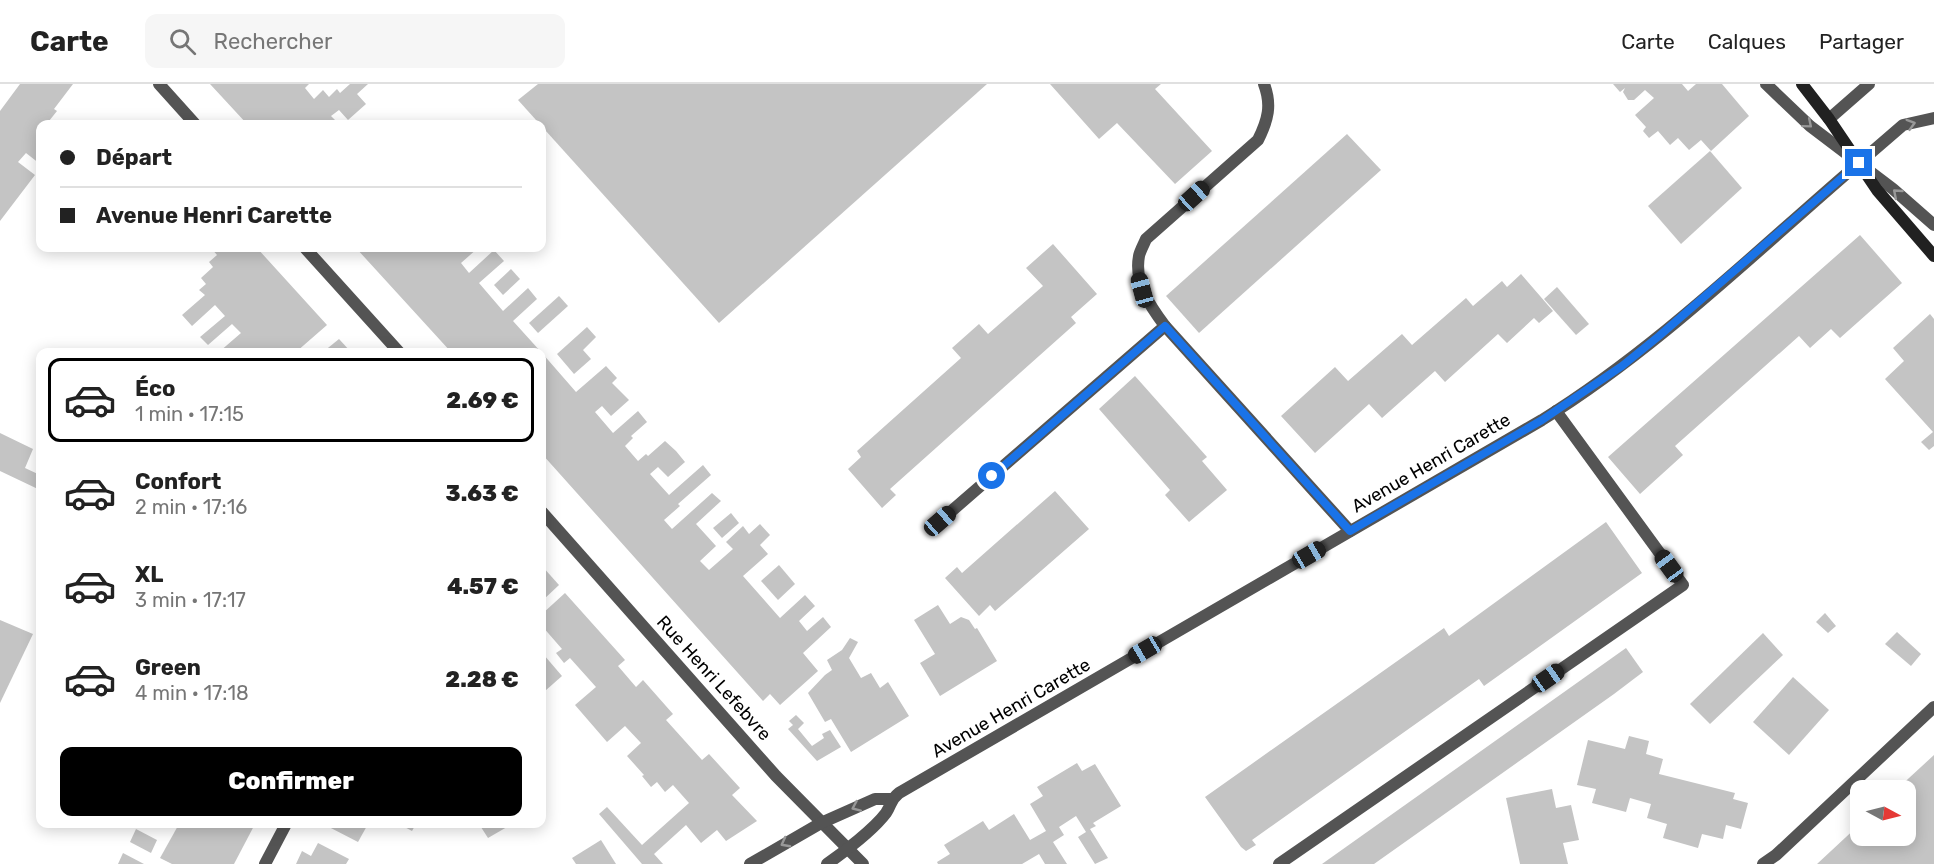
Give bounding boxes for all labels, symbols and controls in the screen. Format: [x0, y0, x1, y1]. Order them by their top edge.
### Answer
search box [145, 14, 565, 68]
text: Carte [30, 25, 109, 58]
icon: search [166, 25, 199, 58]
text: Rechercher [214, 28, 332, 55]
text: Carte [1621, 29, 1675, 54]
text: Calques [1708, 29, 1786, 54]
text: Partager [1819, 29, 1904, 54]
one-way arrow [1801, 117, 1812, 128]
one-way arrow [1905, 119, 1916, 131]
text: Départ [96, 144, 172, 171]
route end [1845, 149, 1872, 176]
car [1175, 177, 1213, 215]
one-way arrow [1893, 189, 1904, 200]
text: Avenue Henri Carette [96, 202, 332, 229]
car [1129, 270, 1155, 310]
icon: car [63, 373, 117, 427]
text: Éco [135, 375, 175, 402]
text: 2.69 € [446, 387, 519, 414]
text: 1 min · 17:15 [135, 402, 244, 426]
street label: Avenue Henri Carette [1348, 409, 1514, 517]
route start [978, 462, 1005, 489]
icon: car [63, 466, 117, 520]
text: Confort [135, 468, 221, 495]
text: 3.63 € [446, 480, 519, 507]
text: 2 min · 17:16 [135, 495, 247, 519]
car [921, 502, 959, 540]
car [1289, 538, 1329, 572]
car [1651, 546, 1687, 586]
icon: car [63, 559, 117, 613]
text: XL [135, 561, 163, 588]
text: 4.57 € [447, 573, 519, 600]
text: 3 min · 17:17 [135, 588, 246, 612]
street label: Rue Henri Lefebvre [652, 611, 776, 745]
car [1125, 633, 1165, 667]
icon: car [63, 652, 117, 706]
text: Green [135, 654, 201, 681]
street label: Avenue Henri Carette [928, 654, 1094, 762]
car [1528, 660, 1568, 696]
text: 2.28 € [445, 666, 519, 693]
text: 4 min · 17:18 [135, 681, 249, 705]
button: Confirmer [60, 747, 522, 816]
north arrow [1850, 780, 1916, 846]
map controls [1850, 780, 1916, 846]
one-way arrow [851, 800, 862, 812]
one-way arrow [781, 836, 792, 847]

